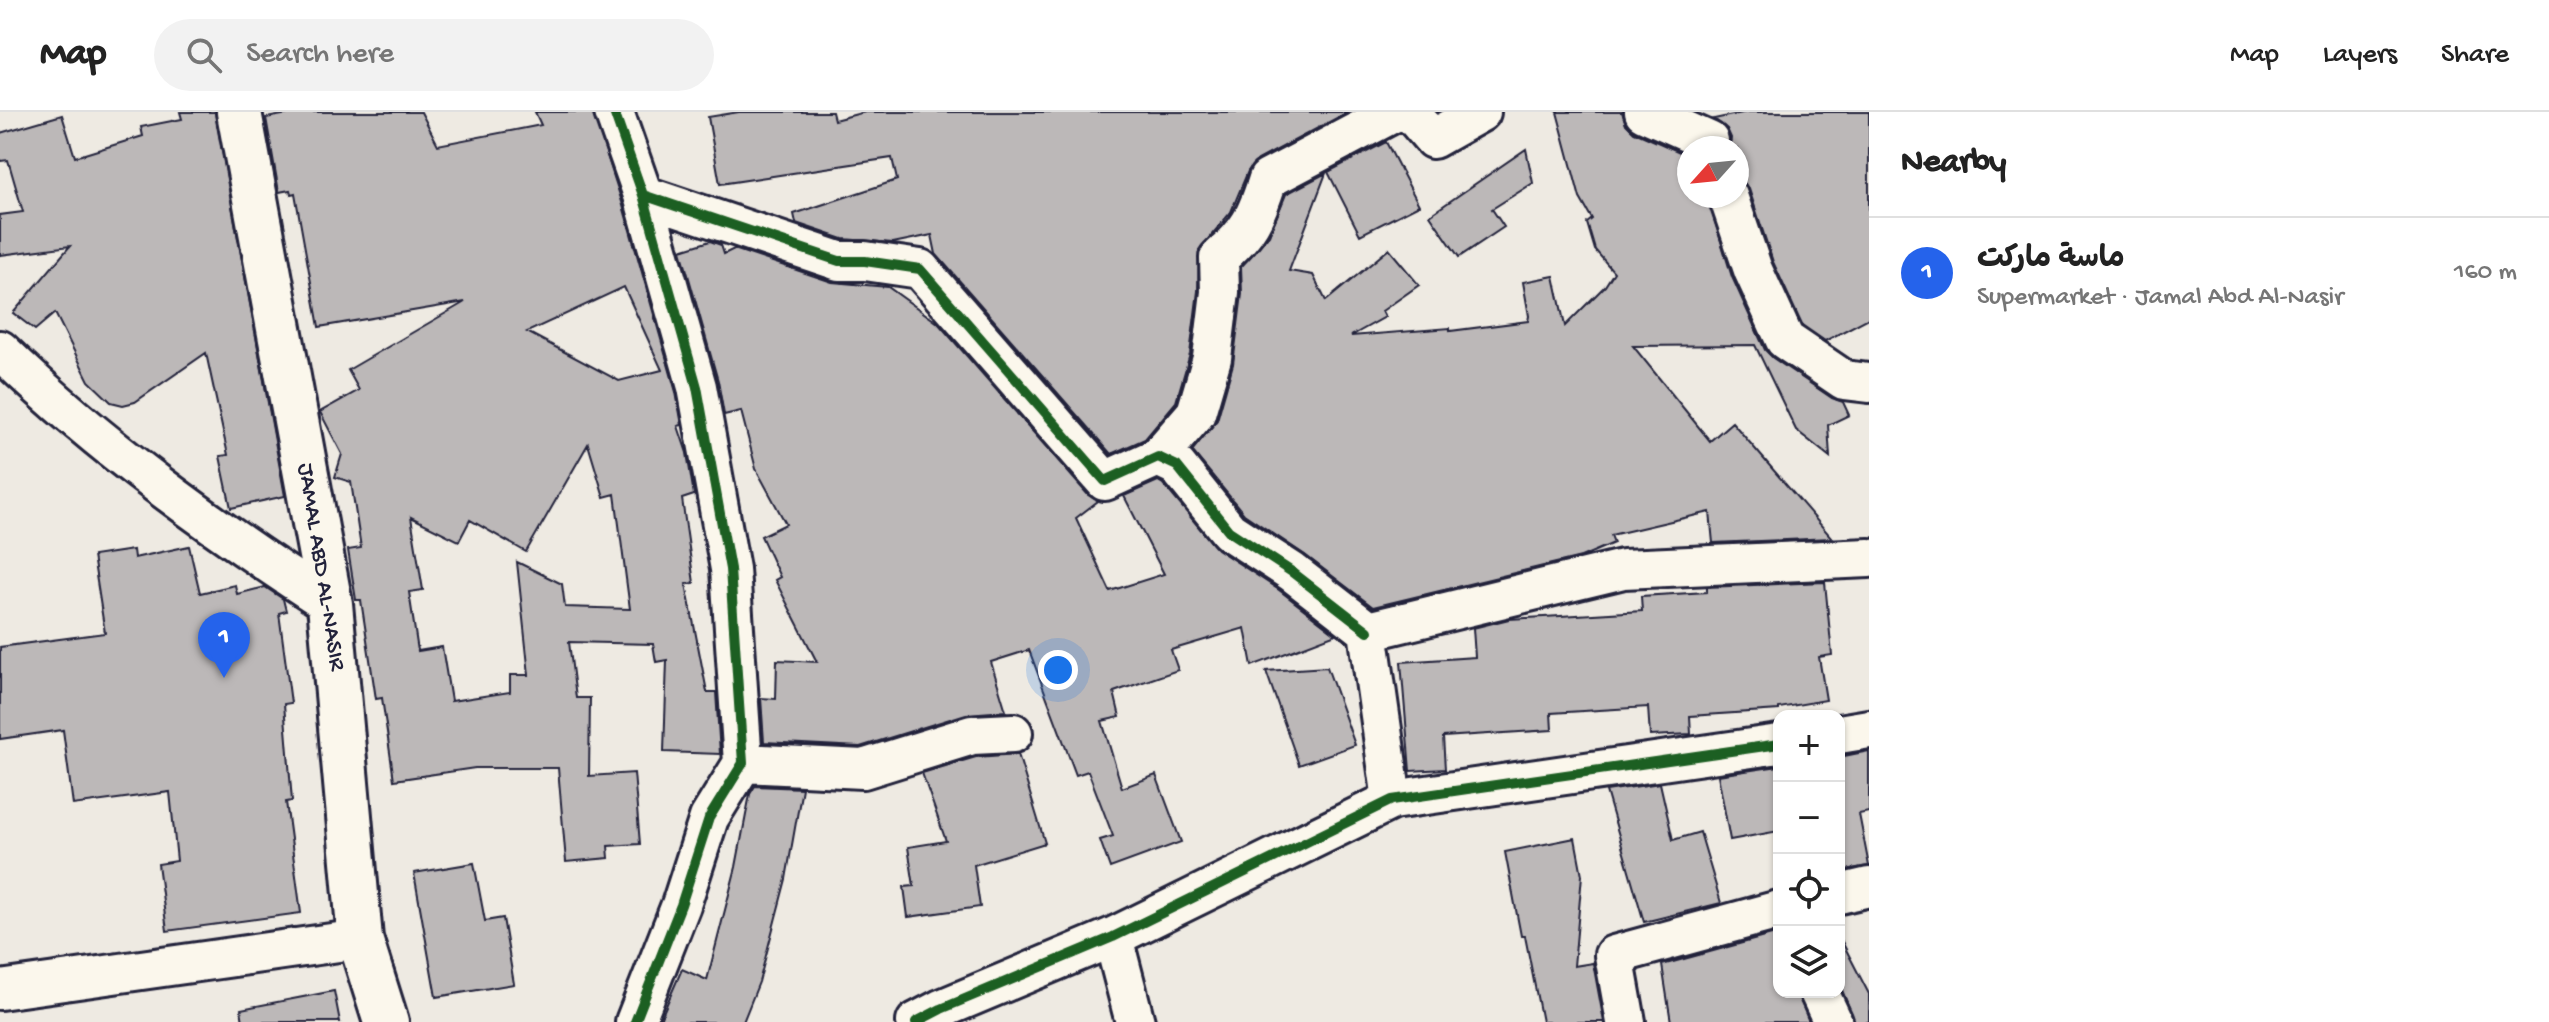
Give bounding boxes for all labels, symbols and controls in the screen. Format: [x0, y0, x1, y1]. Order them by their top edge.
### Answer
search box [154, 19, 714, 91]
text: Map [40, 33, 106, 77]
icon: search [182, 33, 226, 77]
text: Search here [246, 38, 394, 73]
text: Map [2230, 39, 2279, 72]
text: Layers [2323, 39, 2397, 72]
text: Share [2441, 39, 2509, 72]
north arrow [1677, 136, 1749, 208]
text: Nearby [1901, 144, 2006, 184]
text: ماسة ماركت [1977, 243, 2125, 278]
text: 1 [1922, 258, 1932, 289]
text: 160 m [2454, 258, 2517, 289]
text: Supermarket · Jamal Abd Al-Nasir [1977, 283, 2343, 314]
street label: JAMAL ABD AL-NASIR [289, 461, 351, 674]
pin: 1 [198, 612, 250, 678]
your location [1038, 650, 1078, 690]
map controls [1773, 710, 1845, 998]
button: + [1773, 710, 1845, 782]
button: − [1773, 782, 1845, 854]
button: locate [1773, 854, 1845, 926]
button: layers [1773, 926, 1845, 998]

